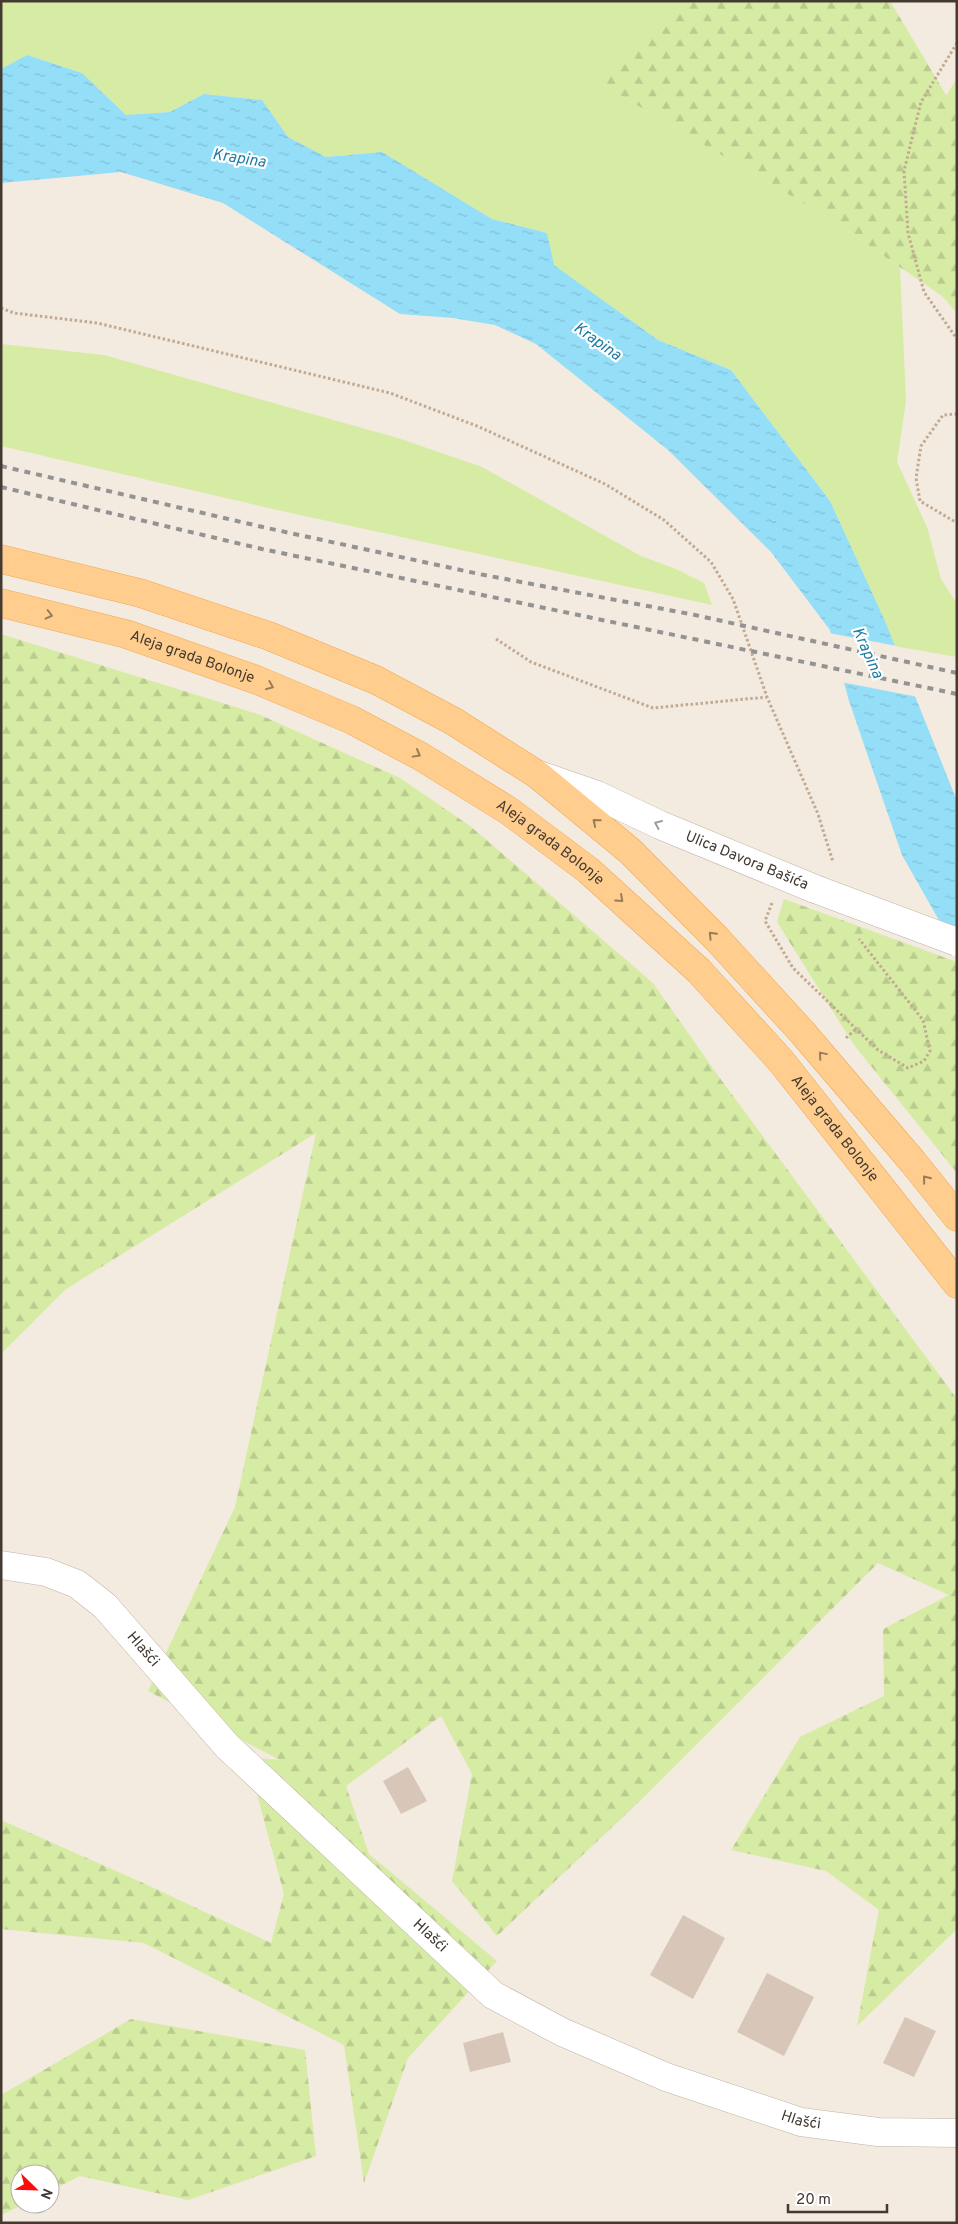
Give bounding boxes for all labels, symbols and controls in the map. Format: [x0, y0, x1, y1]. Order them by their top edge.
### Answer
water label: Krapina [211, 145, 268, 173]
water label: Krapina [569, 318, 625, 366]
one-way arrow [44, 609, 53, 620]
water label: Krapina [847, 624, 887, 682]
street label: Aleja grada Bolonje [127, 627, 257, 688]
one-way arrow [265, 679, 274, 690]
one-way arrow [411, 748, 420, 758]
street label: Aleja grada Bolonje [492, 796, 608, 890]
one-way arrow [592, 818, 601, 827]
one-way arrow [654, 819, 663, 830]
street label: Ulica Davora Bašića [682, 827, 811, 895]
one-way arrow [614, 893, 623, 902]
one-way arrow [709, 932, 718, 941]
one-way arrow [819, 1052, 827, 1061]
street label: Aleja grada Bolonje [786, 1071, 882, 1186]
one-way arrow [924, 1176, 932, 1185]
street label: Hlašći [122, 1628, 163, 1671]
street label: Hlašći [409, 1915, 451, 1957]
street label: Hlašći [778, 2106, 822, 2134]
north arrow [10, 2164, 60, 2214]
scale bar [788, 2182, 887, 2214]
text: N [36, 2186, 55, 2201]
text: 20 m [796, 2191, 831, 2210]

